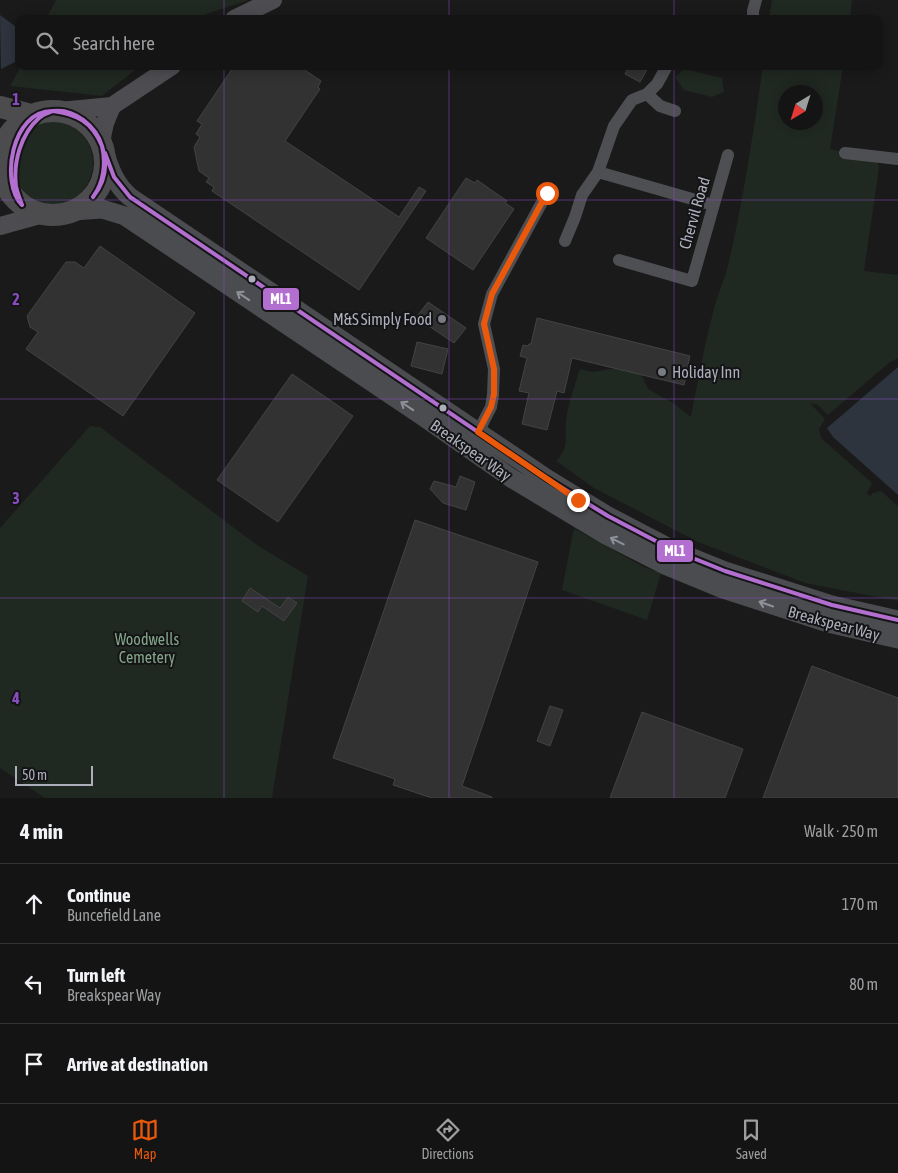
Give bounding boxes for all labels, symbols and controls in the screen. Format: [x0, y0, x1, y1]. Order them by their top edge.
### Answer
search box [15, 15, 883, 70]
icon: search [33, 29, 61, 57]
text: Search here [73, 32, 155, 54]
north arrow [778, 85, 823, 130]
text: 1 [12, 90, 20, 108]
street label: Chervil Road [675, 175, 713, 251]
route start [536, 182, 559, 205]
unlabelled marker [247, 274, 257, 284]
line badge: ML1 [262, 287, 300, 311]
text: 2 [12, 290, 20, 308]
one-way arrow [236, 291, 250, 301]
text: ML1 [270, 291, 292, 307]
place label: M&S Simply Food [333, 310, 432, 329]
marker: M&S Simply Food [436, 313, 448, 325]
place label: Holiday Inn [672, 363, 740, 382]
marker: Holiday Inn [656, 366, 668, 378]
one-way arrow [400, 401, 414, 411]
unlabelled marker [438, 403, 448, 413]
street label: Breakspear Way [427, 416, 515, 485]
text: 3 [12, 489, 20, 507]
route end [567, 489, 590, 512]
one-way arrow [610, 536, 625, 545]
line badge: ML1 [656, 539, 694, 563]
text: ML1 [664, 543, 686, 559]
one-way arrow [759, 599, 775, 608]
street label: Breakspear Way [786, 602, 882, 645]
park label: Woodwells Cemetery [115, 630, 180, 667]
text: 4 [11, 689, 20, 707]
scale bar [15, 763, 92, 786]
text: 50 m [22, 767, 47, 783]
text: 4 min [20, 819, 63, 843]
text: Walk · 250 m [804, 822, 878, 840]
text: Continue [67, 884, 131, 906]
icon: ahead [20, 890, 48, 918]
text: 170 m [842, 895, 878, 913]
text: Buncefield Lane [67, 906, 161, 924]
text: Turn left [67, 964, 125, 986]
icon: left [20, 970, 48, 998]
text: 80 m [849, 975, 878, 993]
text: Breakspear Way [67, 986, 161, 1004]
icon: arrive [20, 1050, 48, 1078]
text: Arrive at destination [67, 1053, 208, 1075]
tab: Map [131, 1116, 159, 1162]
tab: Directions [421, 1116, 474, 1162]
tab: Saved [736, 1116, 767, 1162]

